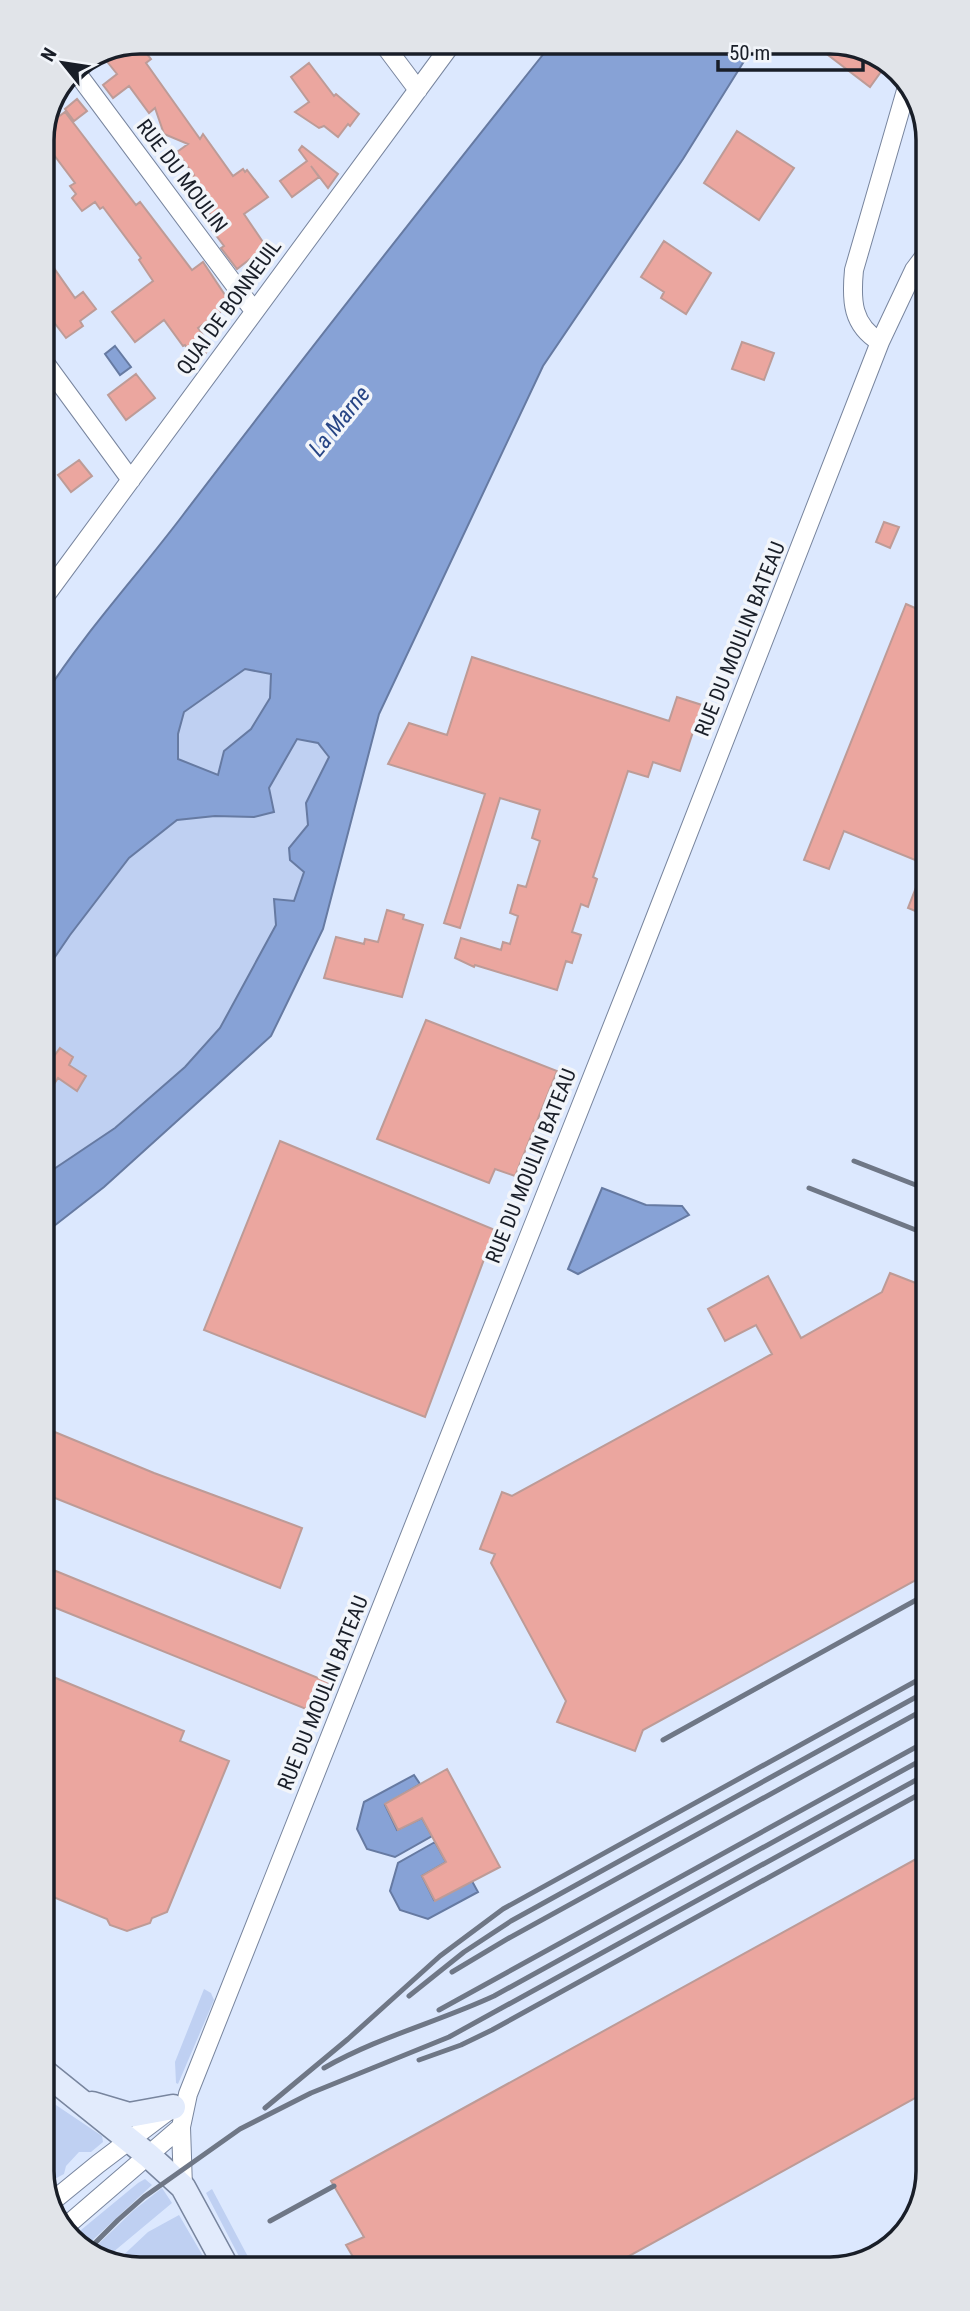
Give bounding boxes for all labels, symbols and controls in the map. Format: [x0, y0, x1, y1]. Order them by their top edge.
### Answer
north arrow [28, 28, 98, 98]
scale bar [718, 28, 863, 72]
text: 50 m [729, 41, 770, 65]
text: N [36, 44, 62, 66]
street label: RUE DU MOULIN [132, 115, 232, 237]
street label: QUAI DE BONNEUIL [172, 235, 286, 379]
water label: La Marne [303, 381, 376, 462]
street label: RUE DU MOULIN BATEAU [690, 538, 790, 740]
street label: RUE DU MOULIN BATEAU [481, 1065, 581, 1267]
street label: RUE DU MOULIN BATEAU [273, 1592, 373, 1794]

